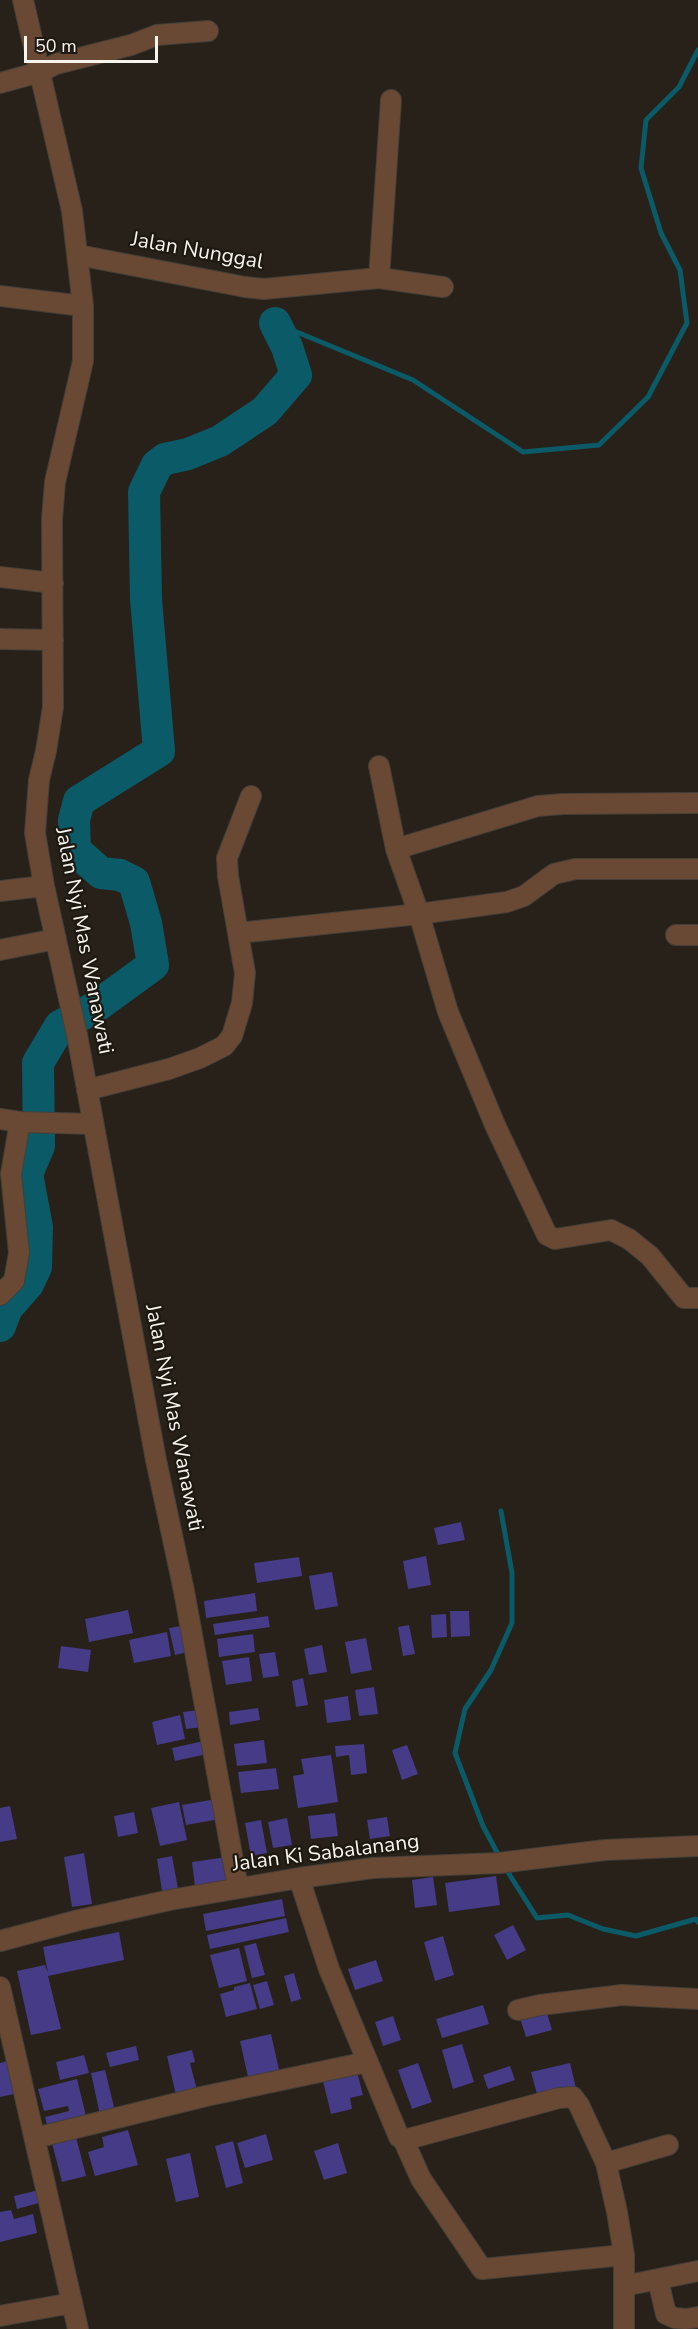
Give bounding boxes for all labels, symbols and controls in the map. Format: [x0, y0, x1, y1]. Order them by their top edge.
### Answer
scale bar [27, 24, 160, 62]
text: 50 m [35, 34, 77, 58]
street label: Jalan Nunggal [129, 228, 265, 276]
street label: Jalan Nyi Mas Wanawati [49, 825, 117, 1057]
street label: Jalan Nyi Mas Wanawati [139, 1302, 207, 1534]
street label: Jalan Ki Sabalanang [231, 1830, 421, 1878]

